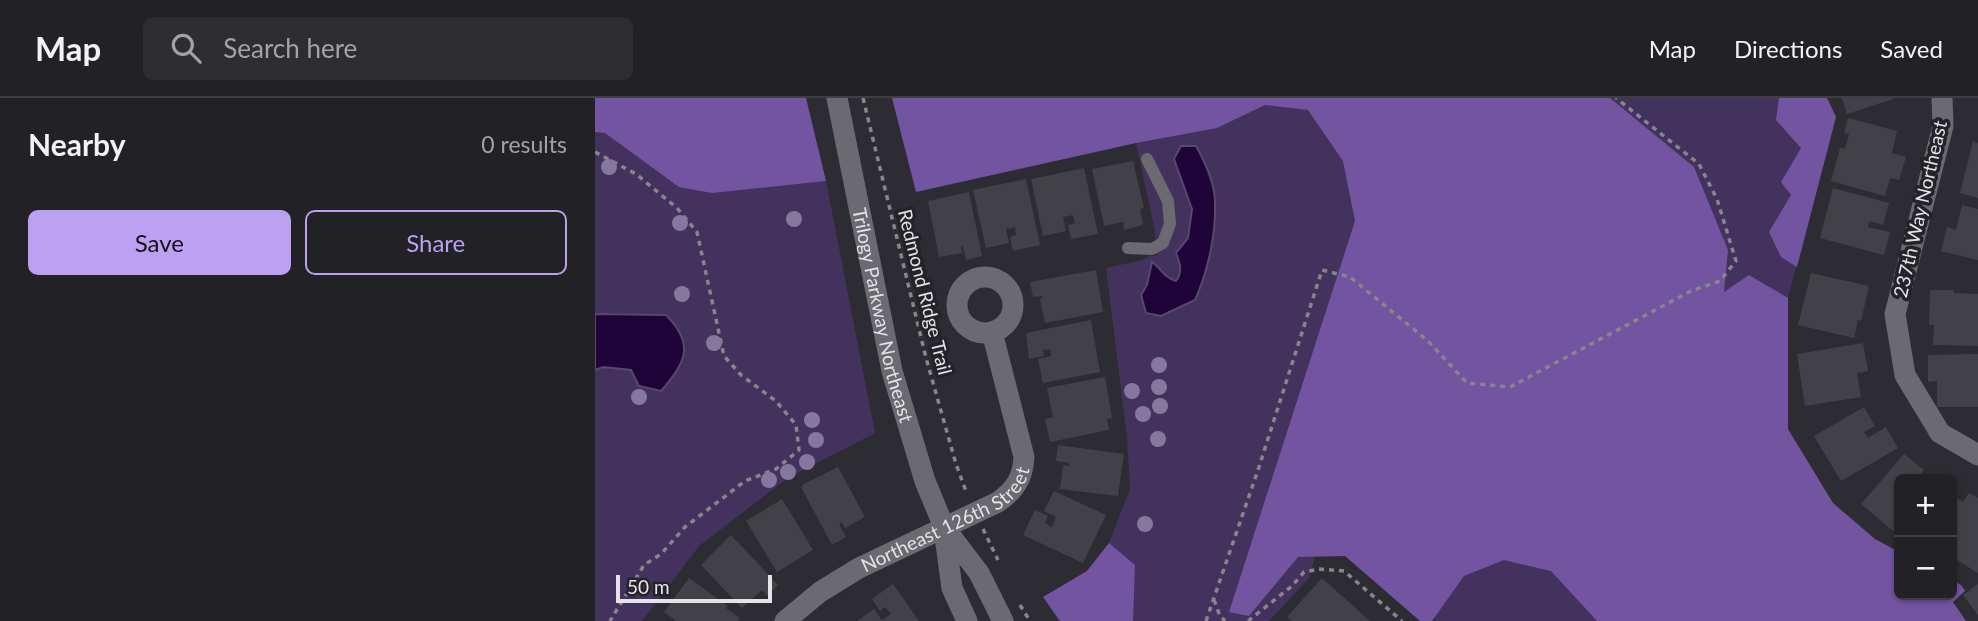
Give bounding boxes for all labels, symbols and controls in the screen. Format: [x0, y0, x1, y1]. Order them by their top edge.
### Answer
search box [143, 17, 633, 80]
text: Map [35, 28, 101, 68]
icon: search [167, 29, 205, 67]
text: Search here [223, 32, 357, 64]
text: Map [1649, 34, 1696, 63]
text: Directions [1734, 34, 1842, 63]
text: Saved [1880, 34, 1943, 63]
street label: 237th Way Northeast [1888, 118, 1951, 300]
text: Nearby [28, 126, 126, 162]
text: 0 results [481, 130, 567, 158]
street label: Trilogy Parkway Northeast [848, 206, 919, 425]
street label: Redmond Ridge Trail [894, 207, 957, 377]
button: Save [28, 210, 291, 275]
button: Share [305, 210, 567, 275]
street label: Northeast 126th Street [857, 464, 1034, 576]
map controls [1894, 474, 1957, 600]
button: + [1894, 474, 1957, 537]
button: − [1894, 537, 1957, 600]
scale bar [616, 572, 772, 604]
text: 50 m [627, 575, 670, 598]

